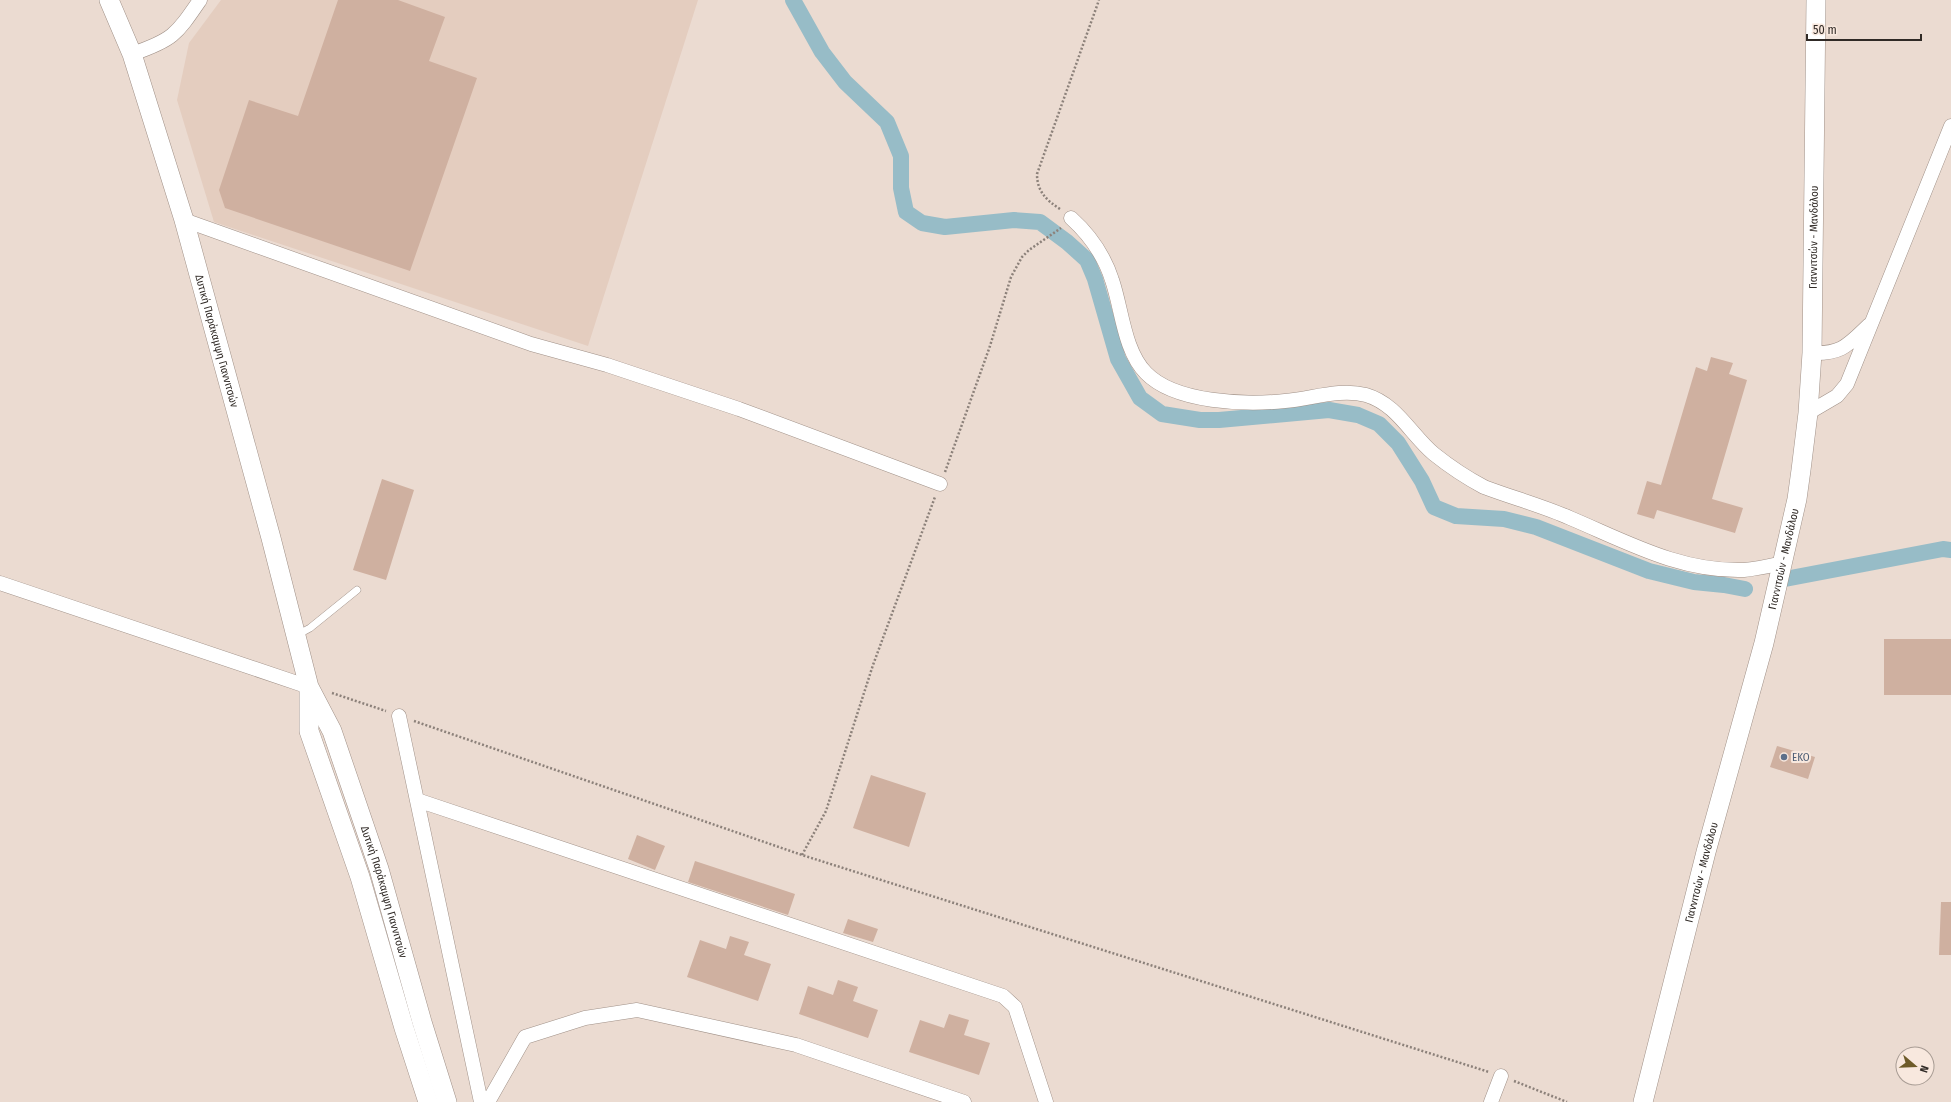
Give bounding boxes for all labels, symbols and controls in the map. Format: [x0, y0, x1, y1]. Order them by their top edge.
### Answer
scale bar [1807, 16, 1921, 42]
text: 50 m [1813, 23, 1837, 37]
street label: Γιαννιτσών - Μανδάλου [1806, 186, 1820, 289]
street label: Δυτική Παράκαμψη Γιαννιτσών [193, 273, 241, 409]
street label: Γιαννιτσών - Μανδάλου [1765, 507, 1801, 611]
place label: EKO [1792, 751, 1810, 764]
marker: EKO [1779, 752, 1789, 762]
street label: Γιαννιτσών - Μανδάλου [1682, 821, 1721, 924]
street label: Δυτική Παράκαμψη Γιαννιτσών [358, 824, 410, 960]
north arrow [1895, 1046, 1935, 1086]
text: N [1917, 1064, 1931, 1074]

